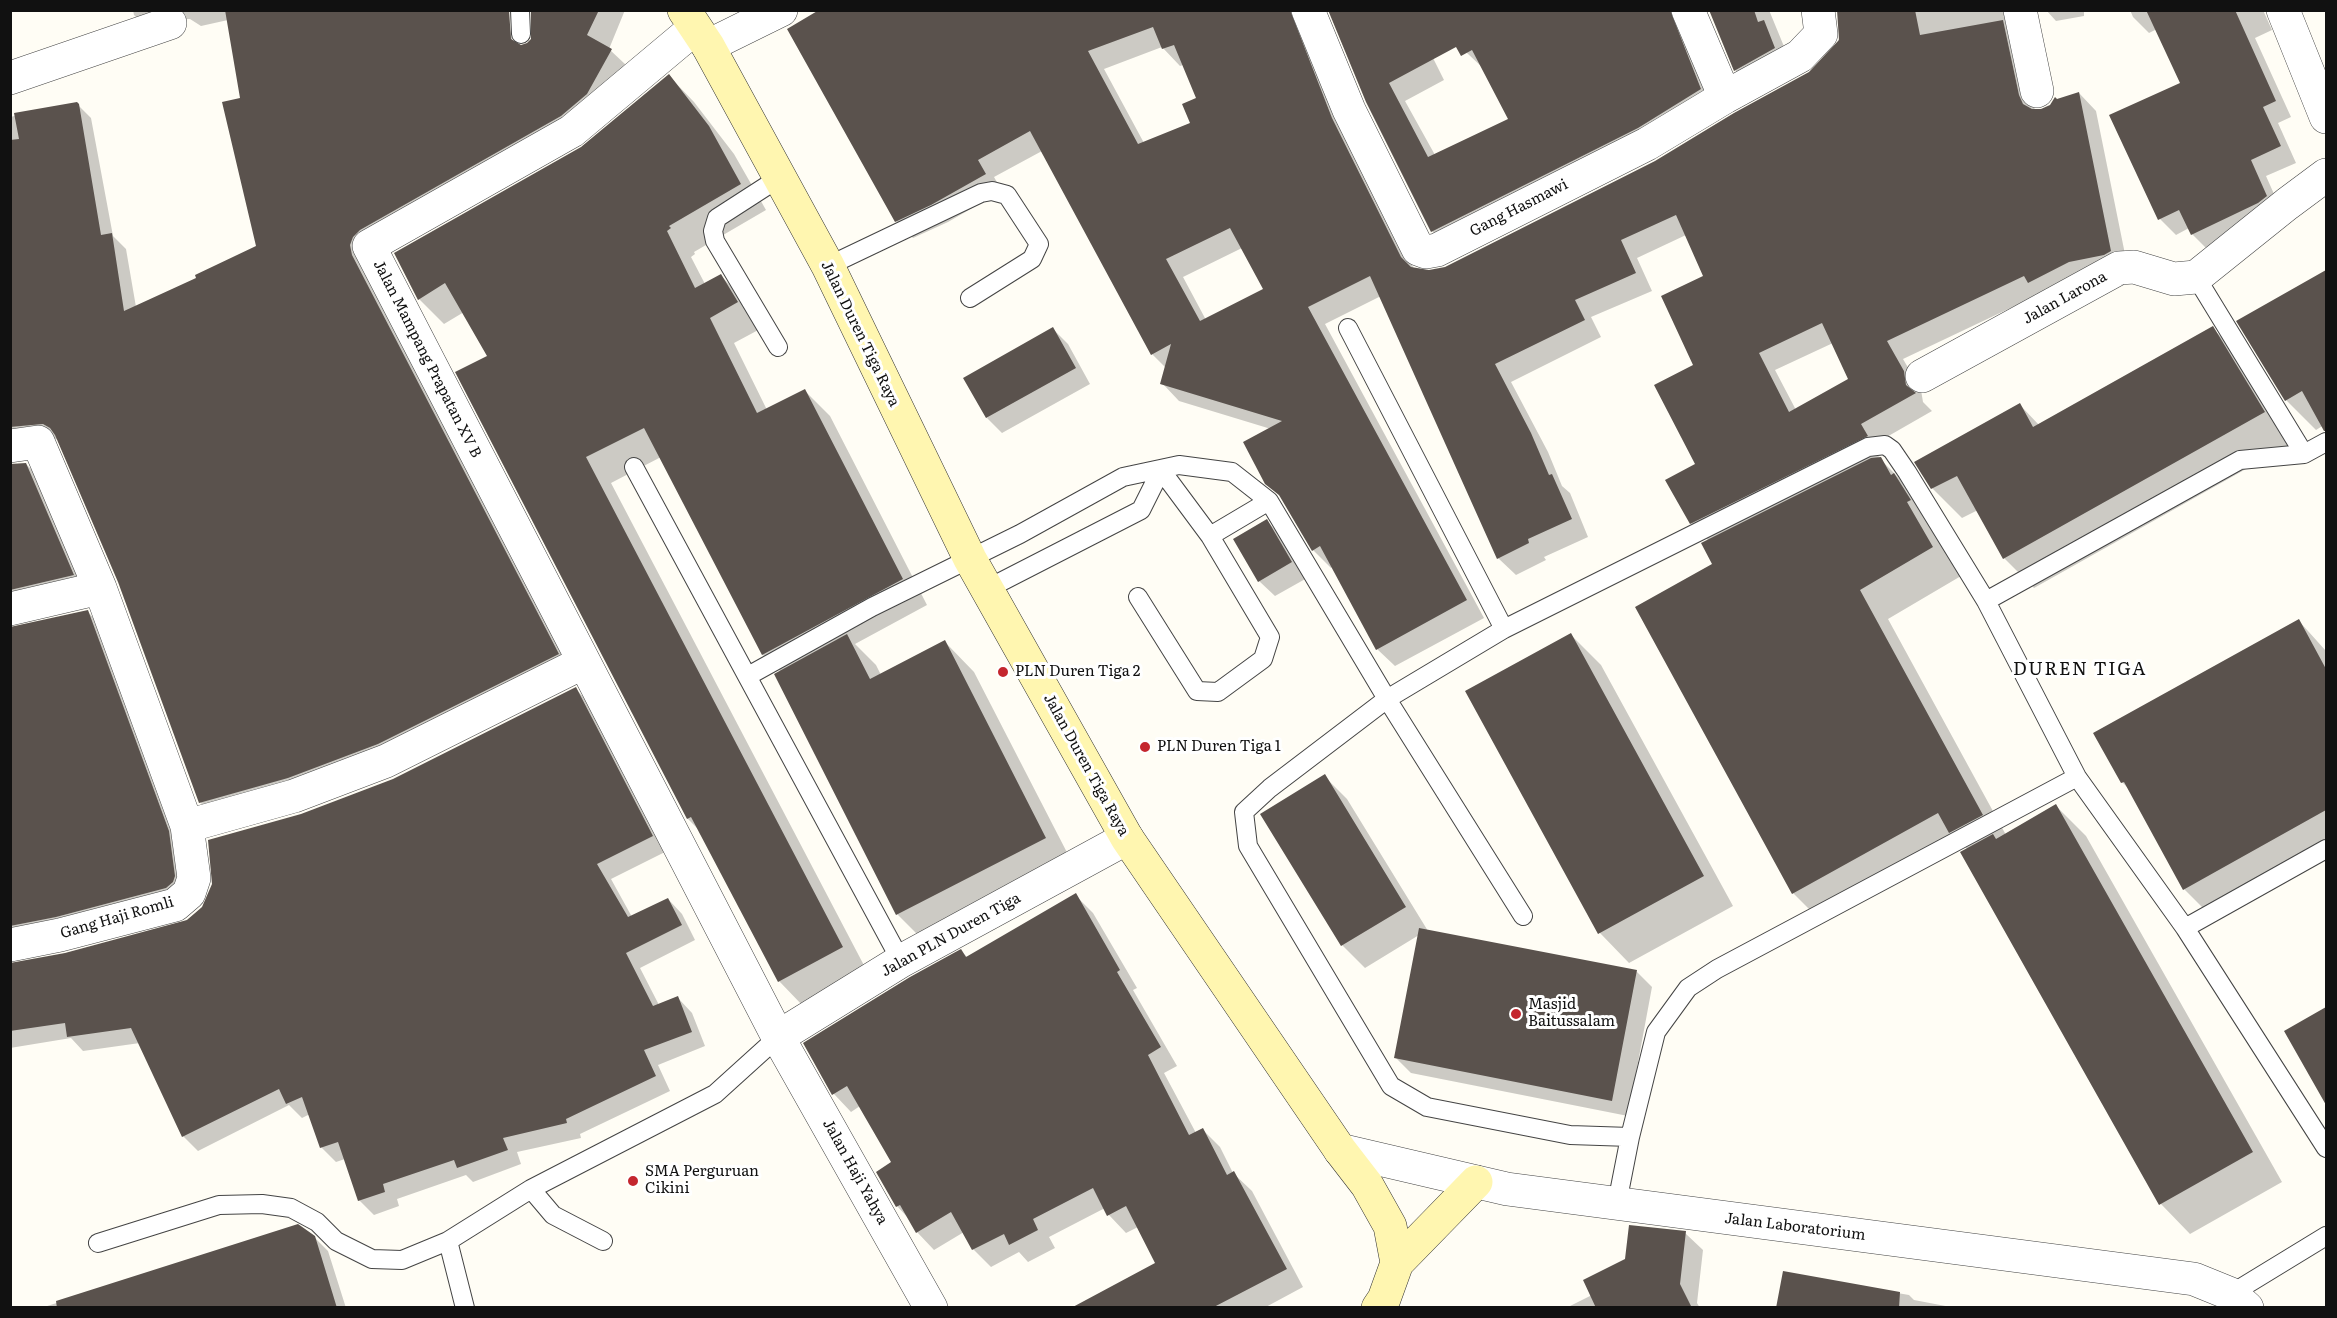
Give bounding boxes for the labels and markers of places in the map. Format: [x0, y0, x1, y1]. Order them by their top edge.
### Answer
place label: PLN Duren Tiga 2 [1015, 663, 1140, 681]
marker: PLN Duren Tiga 2 [996, 665, 1010, 679]
place label: PLN Duren Tiga 1 [1157, 738, 1281, 756]
marker: PLN Duren Tiga 1 [1138, 740, 1152, 754]
place label: Masjid Baitussalam [1528, 996, 1615, 1031]
marker: Masjid Baitussalam [1509, 1007, 1523, 1021]
place label: SMA Perguruan Cikini [645, 1163, 759, 1198]
marker: SMA Perguruan Cikini [626, 1174, 640, 1188]

